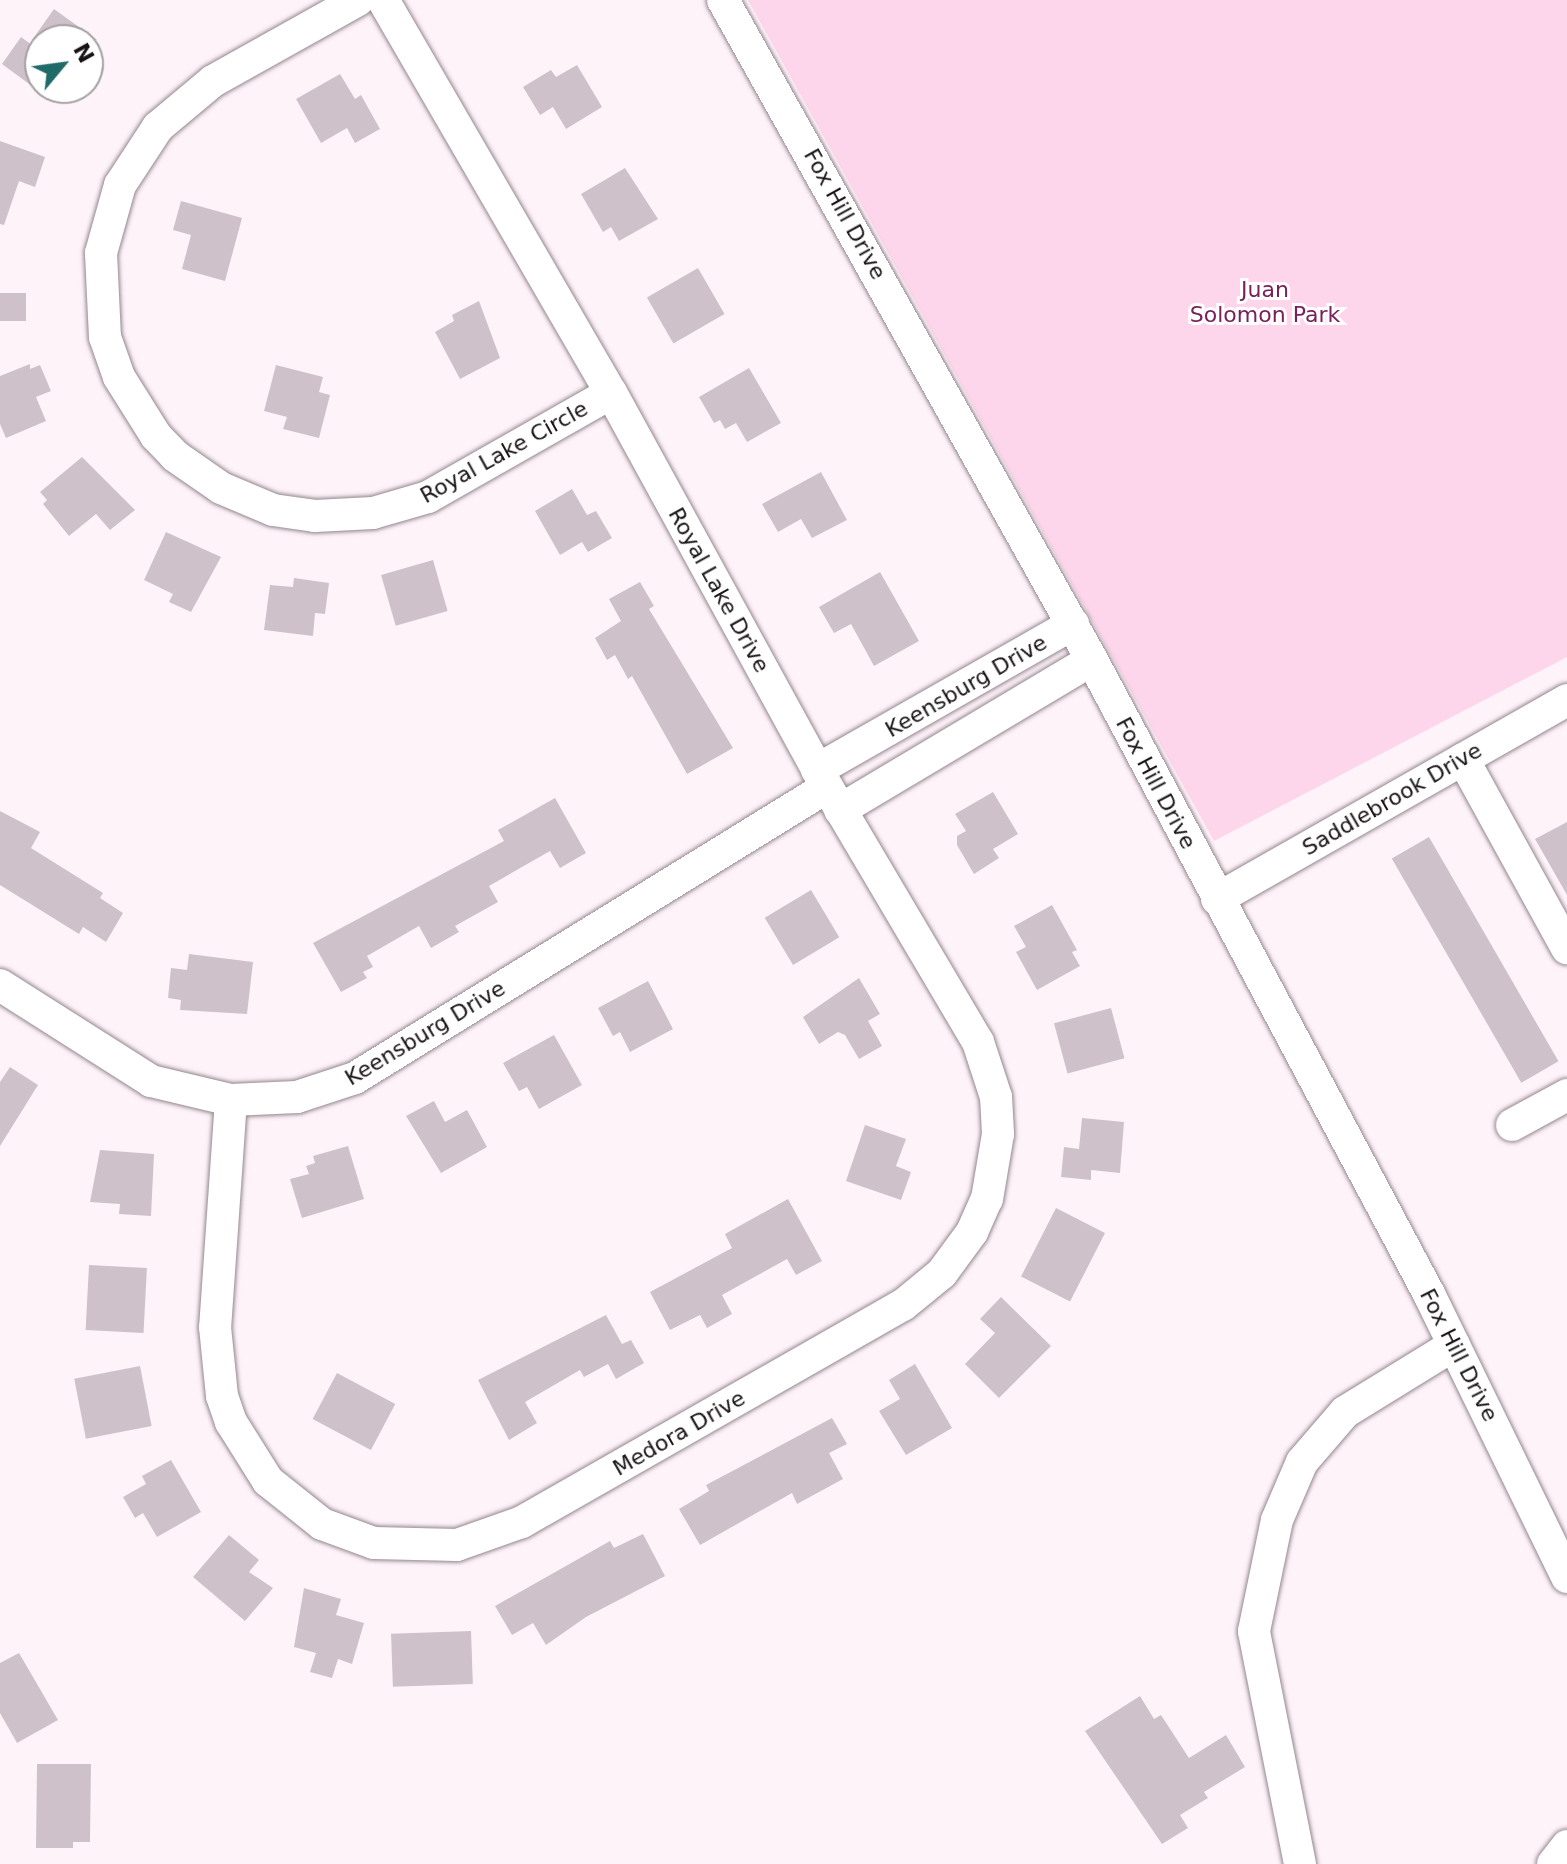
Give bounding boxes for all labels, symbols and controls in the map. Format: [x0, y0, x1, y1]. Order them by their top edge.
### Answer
north arrow [24, 24, 104, 104]
text: N [68, 39, 99, 67]
street label: Fox Hill Drive [798, 144, 892, 284]
park label: Juan Solomon Park [1190, 276, 1340, 328]
street label: Royal Lake Circle [416, 395, 592, 509]
street label: Royal Lake Drive [663, 503, 775, 677]
street label: Keensburg Drive [881, 629, 1051, 743]
street label: Fox Hill Drive [1110, 713, 1202, 853]
street label: Saddlebrook Drive [1298, 737, 1486, 861]
street label: Keensburg Drive [340, 975, 510, 1091]
street label: Fox Hill Drive [1414, 1284, 1504, 1426]
street label: Medora Drive [608, 1385, 750, 1481]

